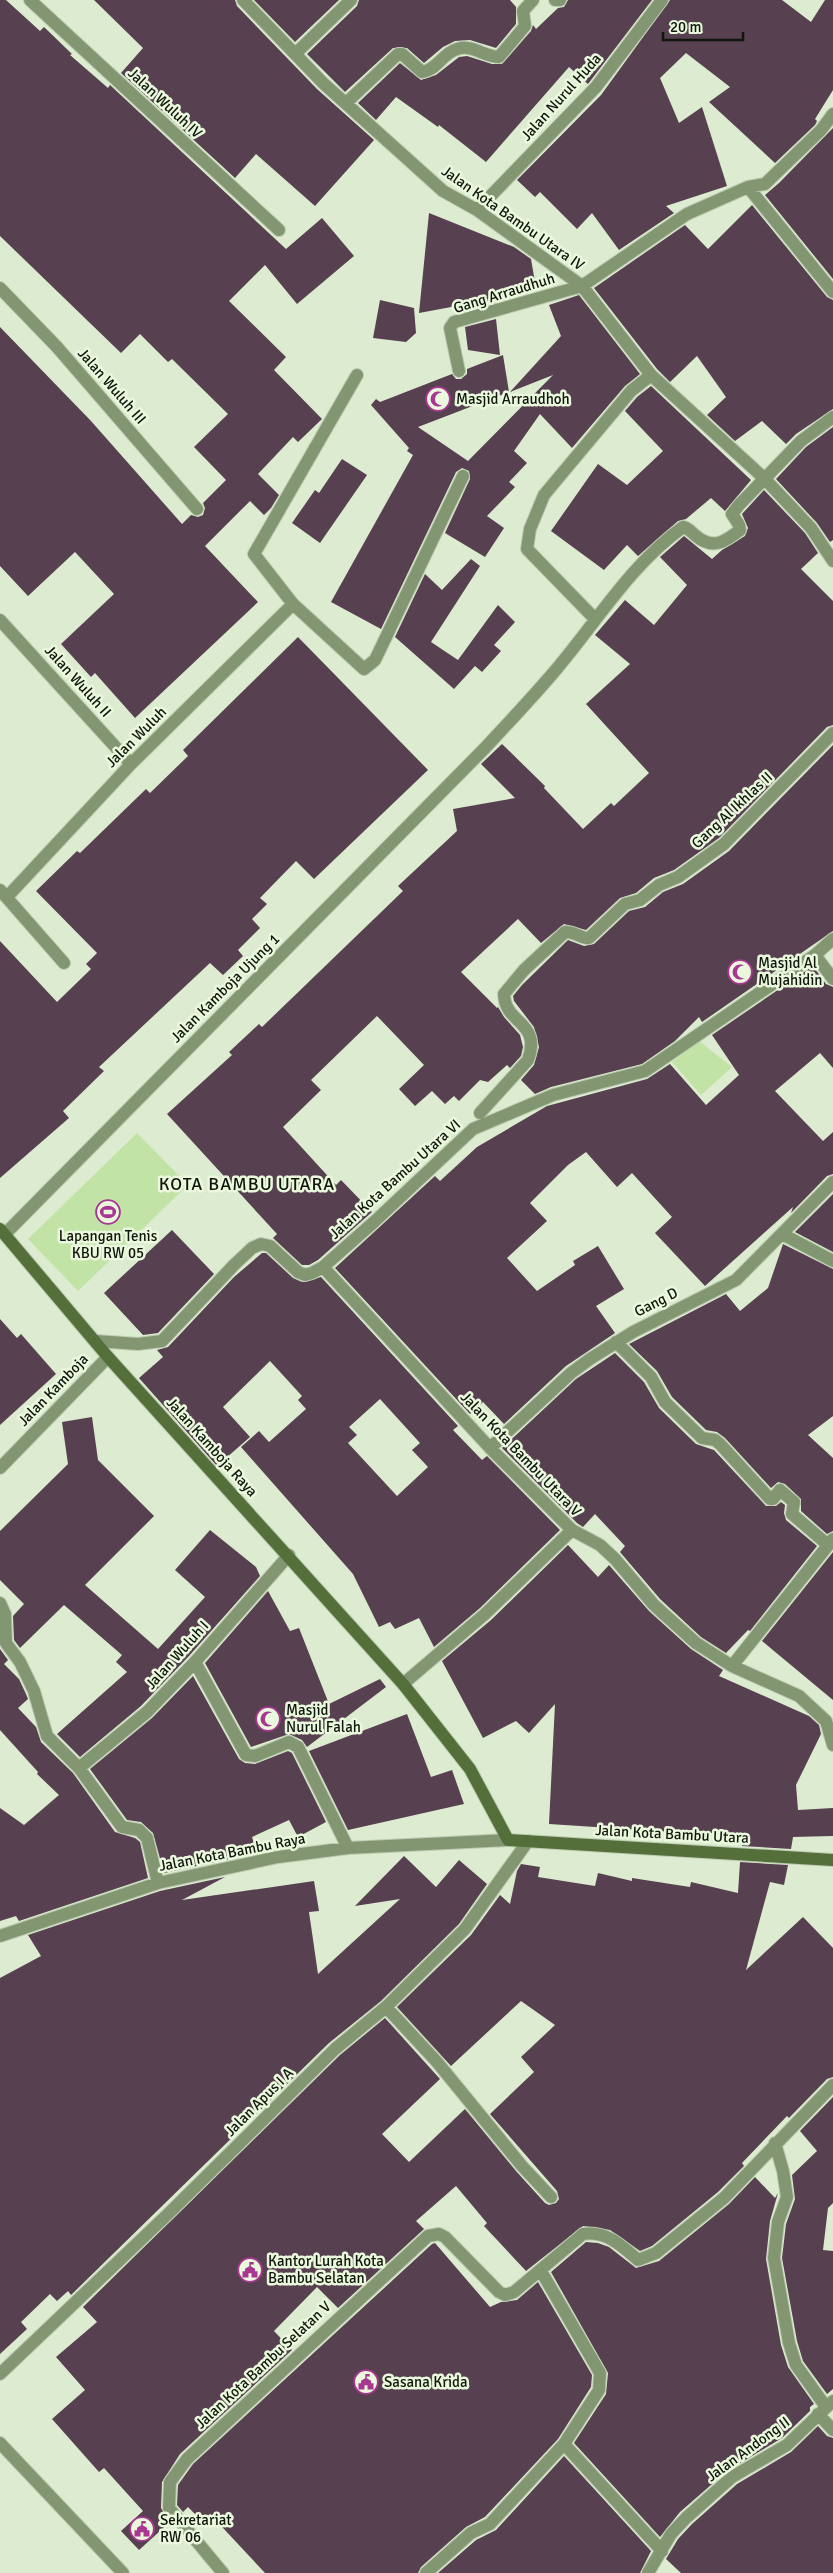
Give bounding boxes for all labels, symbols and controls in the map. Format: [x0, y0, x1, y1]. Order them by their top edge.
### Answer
scale bar [663, 10, 743, 42]
text: 20 m [670, 18, 701, 36]
street label: Jalan Nurul Huda [517, 50, 605, 144]
street label: Jalan Wuluh IV [124, 64, 206, 142]
street label: Jalan Kota Bambu Utara IV [438, 162, 588, 274]
street label: Gang Arraudhuh [451, 269, 557, 317]
street label: Jalan Wuluh III [74, 344, 150, 428]
mosque icon: Masjid Arraudhoh [425, 386, 451, 412]
place label: Masjid Arraudhoh [456, 390, 570, 408]
street label: Jalan Wuluh II [41, 641, 115, 721]
street label: Jalan Wuluh [102, 703, 170, 771]
street label: Gang Al Ikhlas II [688, 768, 776, 852]
street label: Jalan Kamboja Ujung 1 [167, 930, 283, 1046]
place label: Masjid Al Mujahidin [758, 954, 822, 989]
mosque icon: Masjid Al Mujahidin [727, 959, 753, 985]
street label: Jalan Kota Bambu Utara VI [326, 1115, 464, 1243]
district label: KOTA BAMBU UTARA [159, 1173, 335, 1195]
sports icon: Lapangan Tenis KBU RW 05 [95, 1199, 121, 1225]
place label: Lapangan Tenis KBU RW 05 [59, 1227, 158, 1262]
street label: Gang D [631, 1283, 681, 1321]
street label: Jalan Kamboja [14, 1350, 92, 1430]
street label: Jalan Kota Bambu Utara V [457, 1388, 585, 1520]
street label: Jalan Kamboja Raya [163, 1394, 261, 1500]
street label: Jalan Wuluh I [141, 1617, 213, 1693]
place label: Masjid Nurul Falah [286, 1701, 361, 1736]
mosque icon: Masjid Nurul Falah [255, 1706, 281, 1732]
street label: Jalan Kota Bambu Utara [595, 1821, 749, 1847]
street label: Jalan Kota Bambu Raya [157, 1829, 307, 1875]
street label: Jalan Apus I A [221, 2064, 297, 2140]
place label: Kantor Lurah Kota Bambu Selatan [268, 2252, 384, 2287]
public building icon: Kantor Lurah Kota Bambu Selatan [237, 2257, 263, 2283]
street label: Jalan Kota Bambu Selatan V [192, 2297, 335, 2433]
public building icon: Sasana Krida [353, 2369, 379, 2395]
place label: Sasana Krida [384, 2373, 468, 2391]
street label: Jalan Andong II [703, 2413, 793, 2485]
place label: Sekretariat RW 06 [160, 2511, 232, 2546]
public building icon: Sekretariat RW 06 [129, 2516, 155, 2542]

